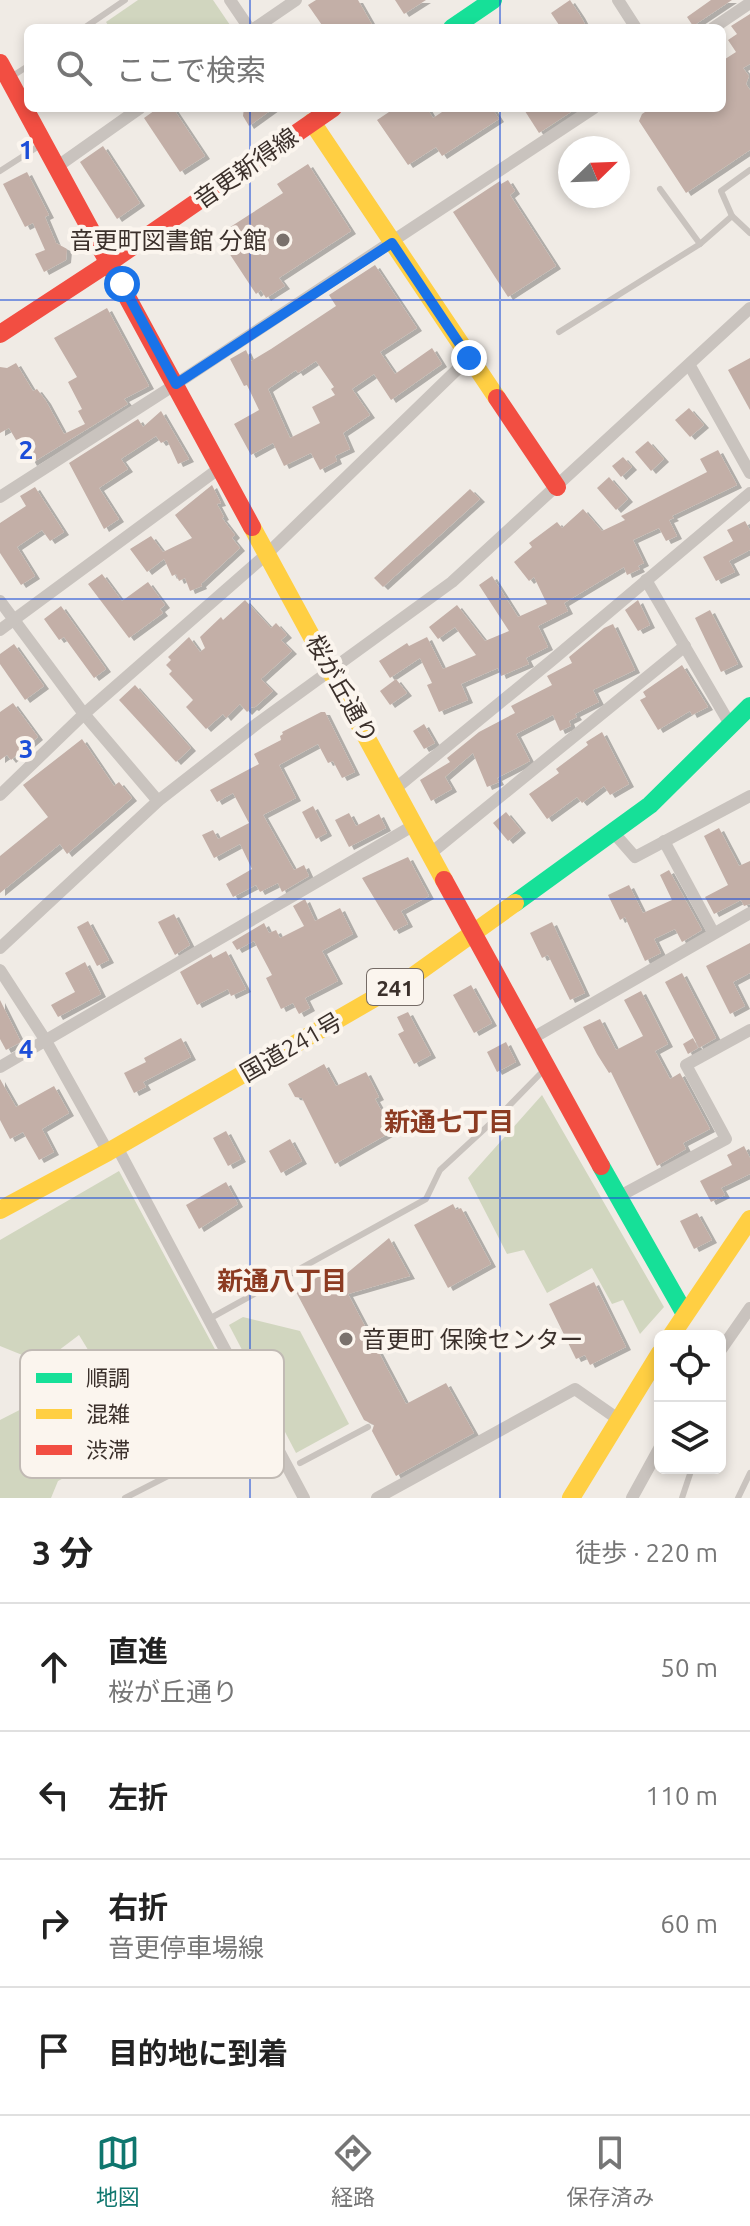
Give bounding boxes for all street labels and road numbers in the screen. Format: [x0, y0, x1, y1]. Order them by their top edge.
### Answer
street label: 音更新得線 [189, 123, 303, 213]
street label: 桜が丘通り [301, 630, 383, 748]
road number: 241 [367, 969, 423, 1005]
street label: 国道241号 [235, 1007, 347, 1087]

